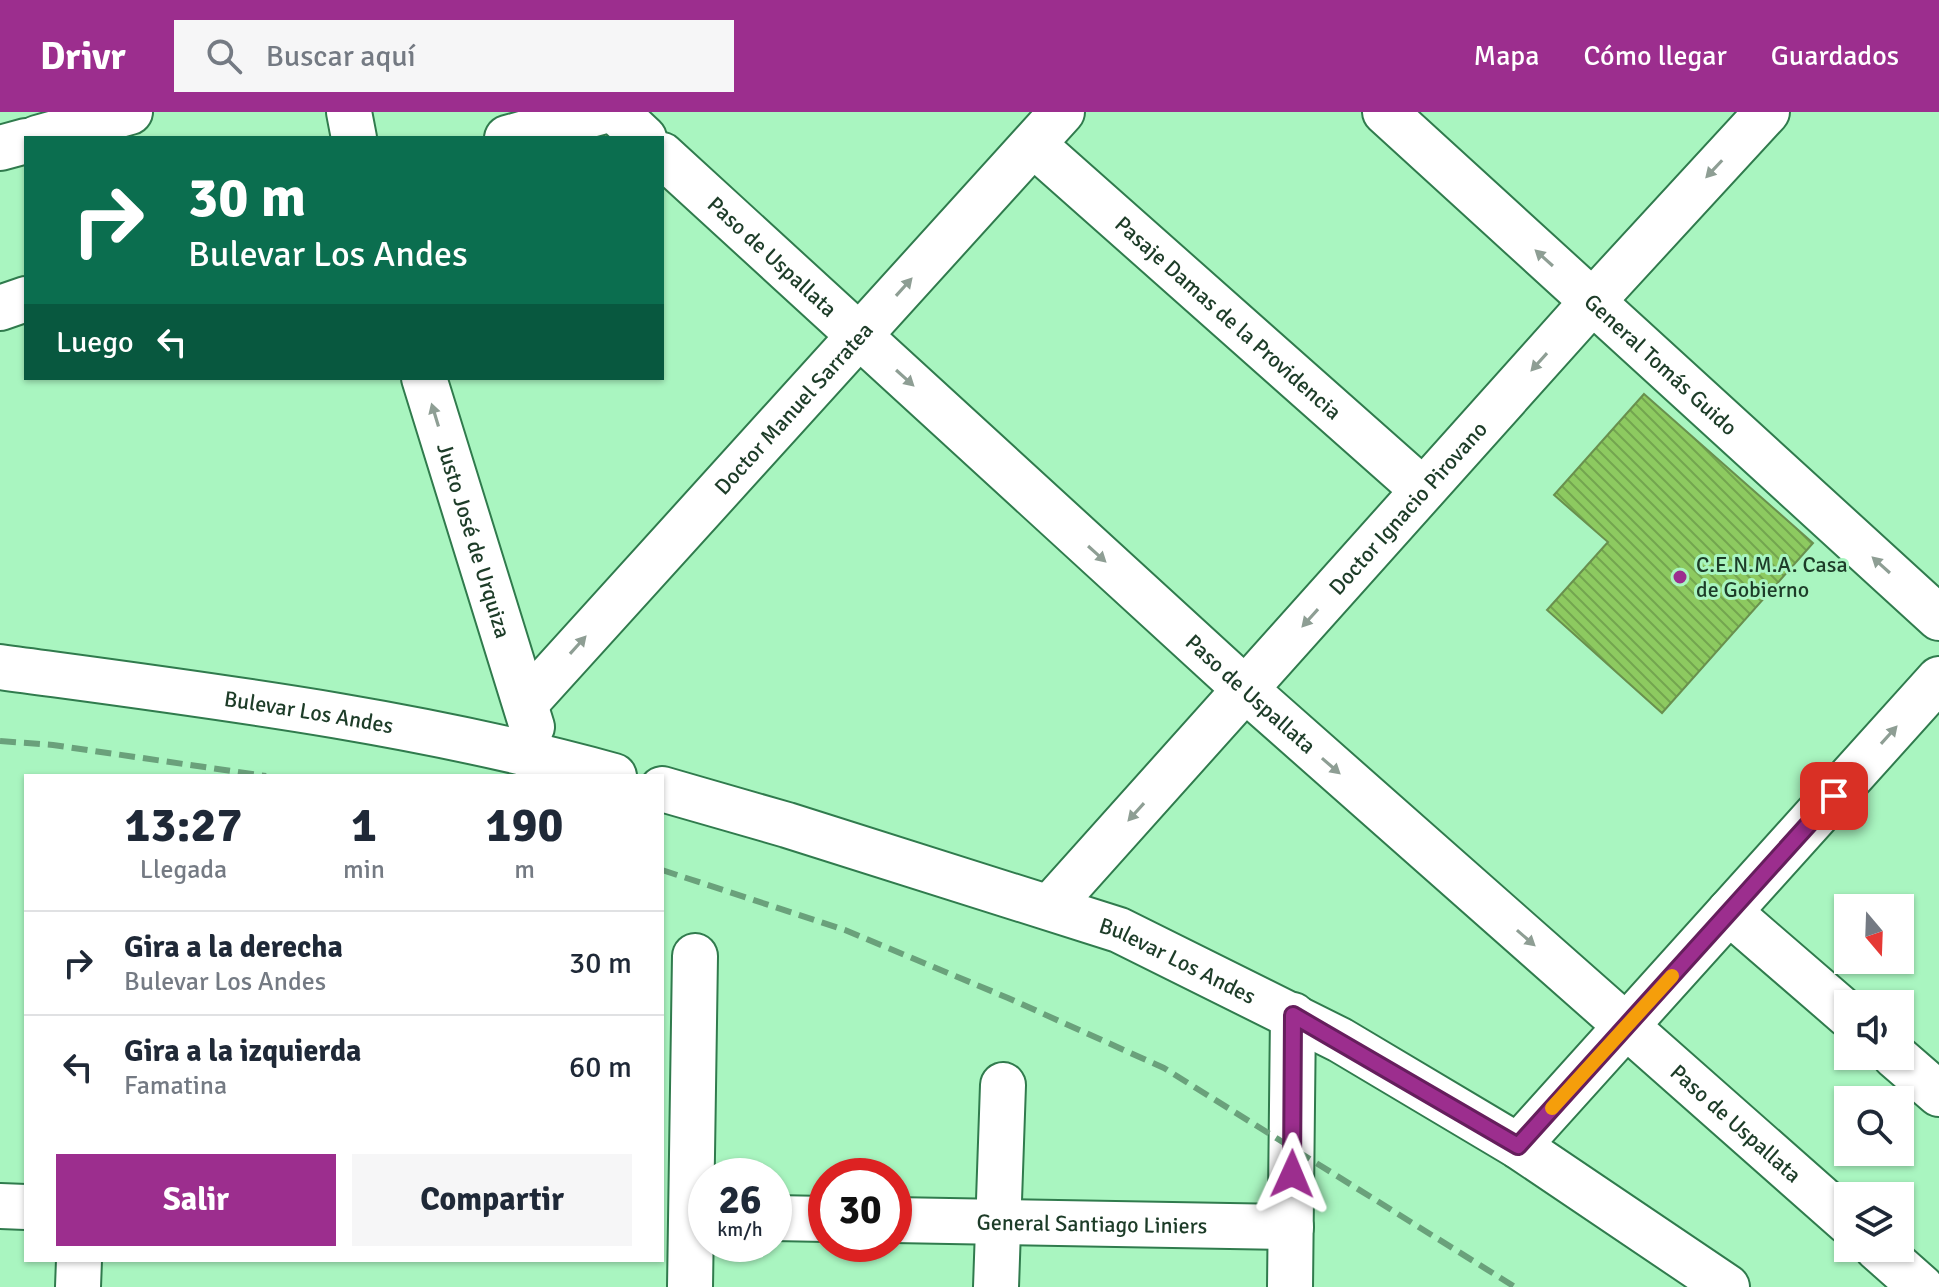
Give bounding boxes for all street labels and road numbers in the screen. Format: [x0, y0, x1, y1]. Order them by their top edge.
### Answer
street label: Paso de Uspallata [702, 190, 843, 322]
street label: Pasaje Damas de la Providencia [1110, 210, 1347, 425]
street label: General Tomás Guido [1579, 288, 1743, 441]
street label: Doctor Manuel Sarratea [708, 316, 878, 500]
street label: Doctor Ignacio Pirovano [1323, 415, 1492, 600]
street label: Justo José de Urquiza [431, 440, 517, 641]
street label: Paso de Uspallata [1180, 628, 1322, 759]
street label: Bulevar Los Andes [222, 685, 396, 739]
street label: Bulevar Los Andes [1096, 911, 1260, 1009]
street label: Paso de Uspallata [1665, 1058, 1807, 1188]
street label: General Santiago Liniers [976, 1208, 1208, 1239]

